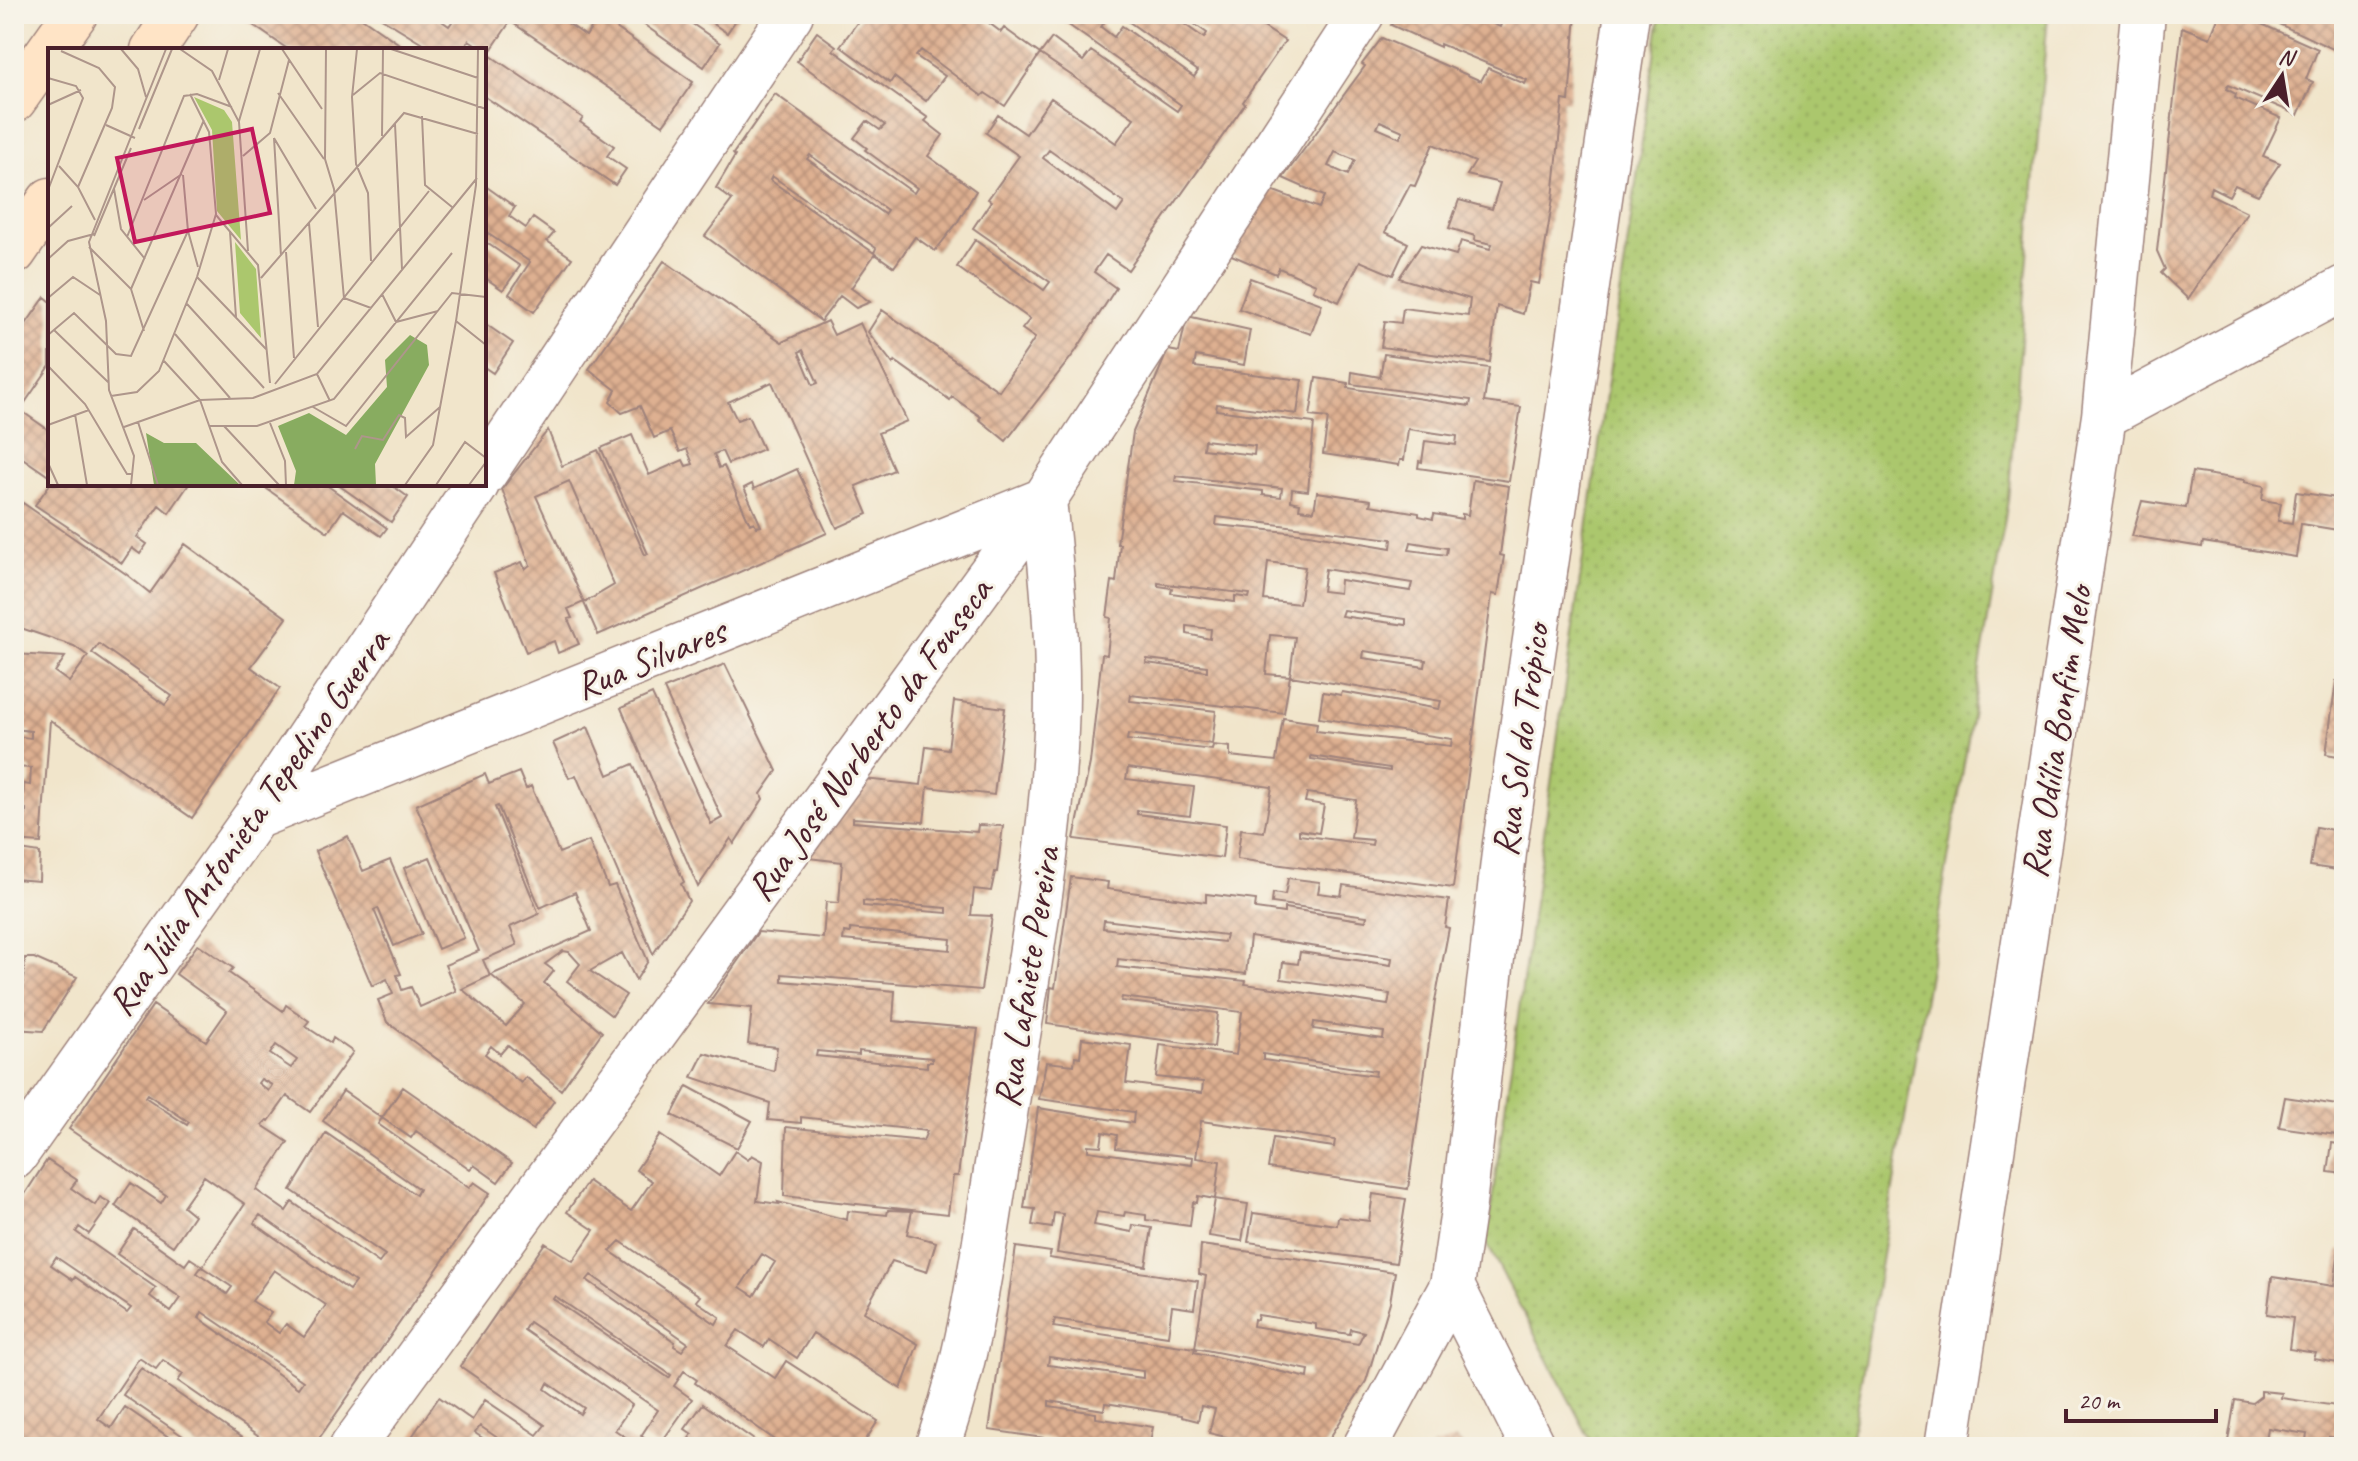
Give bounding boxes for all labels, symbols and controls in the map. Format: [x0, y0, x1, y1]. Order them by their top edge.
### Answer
north arrow [2242, 36, 2322, 116]
text: N [2276, 42, 2299, 73]
inset map [48, 48, 486, 486]
street label: Rua José Norberto da Fonseca [736, 567, 1004, 910]
street label: Rua Odília Bonfim Melo [2010, 579, 2103, 881]
street label: Rua Silvares [568, 606, 736, 710]
street label: Rua Júlia Antonieta Tepedino Guerra [97, 618, 401, 1025]
street label: Rua Sol do Trópico [1481, 618, 1561, 859]
street label: Rua Lafaiete Pereira [983, 841, 1071, 1110]
scale bar [2066, 1373, 2216, 1423]
text: 20 m [2078, 1386, 2121, 1416]

